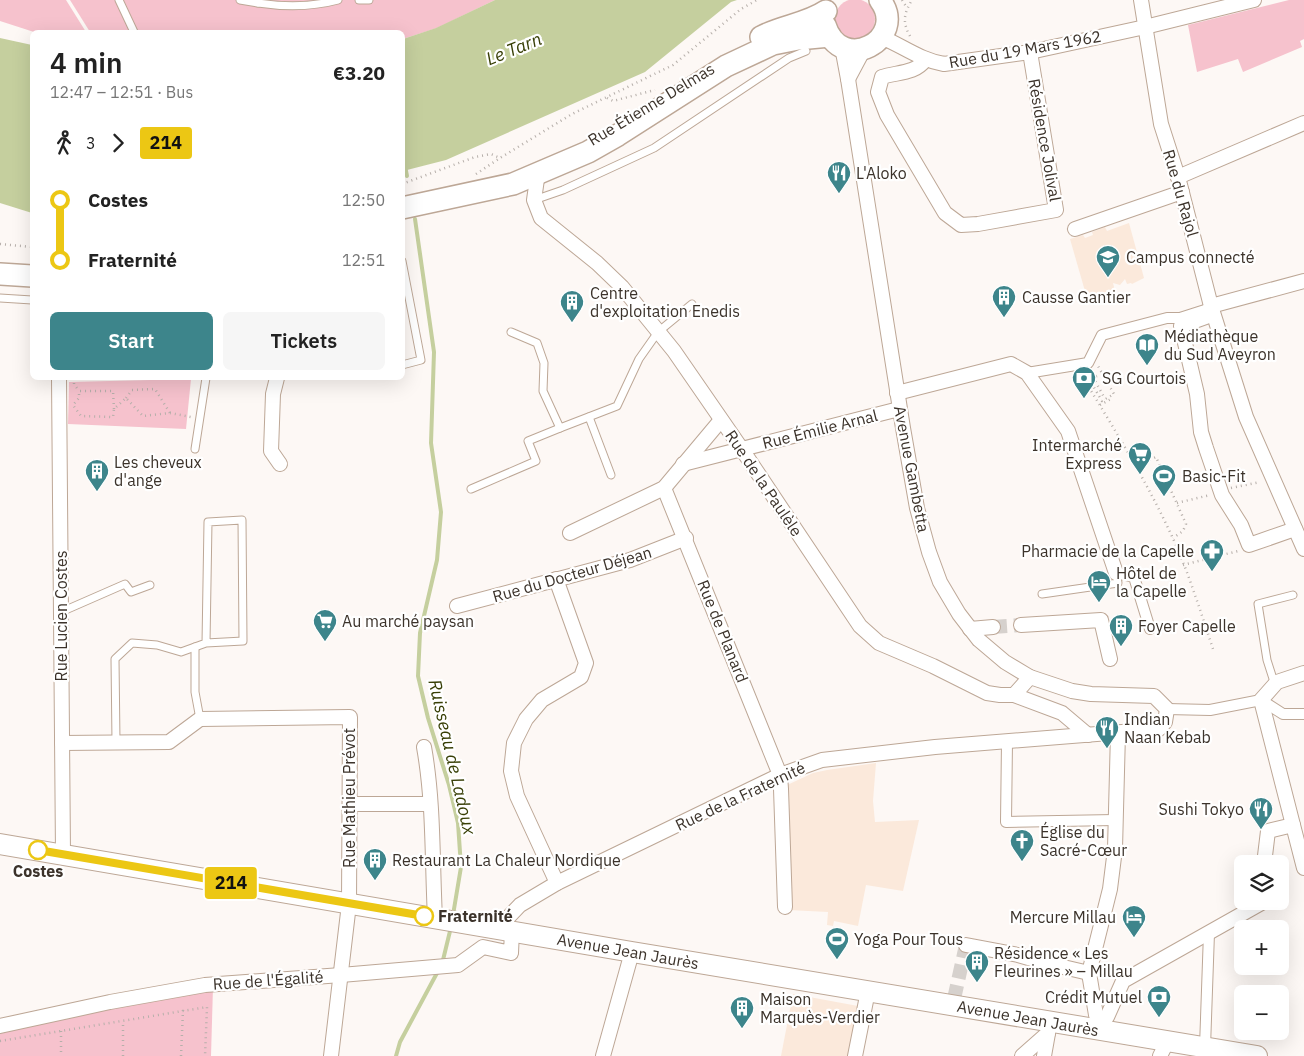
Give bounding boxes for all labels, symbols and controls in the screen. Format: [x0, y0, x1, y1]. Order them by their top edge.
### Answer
street label: Rue du 19 Mars 1962 [947, 26, 1103, 72]
water label: Le Tarn [483, 27, 545, 70]
text: 4 min [50, 44, 122, 81]
street label: Rue Étienne Delmas [583, 57, 718, 150]
text: €3.20 [333, 61, 385, 85]
street label: Résidence Jolival [1024, 77, 1066, 203]
text: 12:47 – 12:51 · Bus [50, 82, 193, 102]
icon: walk [50, 129, 78, 157]
icon: forward [104, 129, 132, 157]
text: 214 [150, 131, 182, 154]
text: 3 [86, 133, 96, 153]
street label: Rue du Rajol [1159, 147, 1203, 239]
restaurant icon: L'Aloko [826, 160, 852, 194]
place label: L'Aloko [856, 163, 907, 183]
text: Costes [88, 188, 148, 212]
text: 12:50 [342, 190, 385, 210]
school or university icon: Campus connecté [1095, 244, 1121, 278]
place label: Campus connecté [1126, 247, 1255, 267]
text: Fraternité [88, 248, 177, 272]
text: 12:51 [342, 250, 385, 270]
place label: Centre d'exploitation Enedis [590, 283, 740, 321]
building icon: Causse Gantier [991, 284, 1017, 318]
place label: Causse Gantier [1022, 287, 1131, 307]
building icon: Centre d'exploitation Enedis [559, 289, 585, 323]
button: Start [50, 312, 213, 370]
button: Tickets [223, 312, 385, 370]
place label: Médiathèque du Sud Aveyron [1164, 326, 1276, 364]
library icon: Médiathèque du Sud Aveyron [1134, 332, 1160, 366]
bank icon: SG Courtois [1071, 365, 1097, 399]
place label: SG Courtois [1102, 368, 1186, 388]
street label: Rue Émilie Arnal [760, 404, 880, 453]
street label: Avenue Gambetta [890, 404, 934, 534]
street label: Rue de la Paulèle [721, 426, 807, 540]
place label: Intermarché Express [1032, 435, 1122, 473]
supermarket icon: Intermarché Express [1127, 441, 1153, 475]
place label: Les cheveux d'ange [114, 452, 202, 490]
building icon: Les cheveux d'ange [84, 458, 110, 492]
sports icon: Basic-Fit [1151, 463, 1177, 497]
place label: Basic-Fit [1182, 466, 1246, 486]
pharmacy icon: Pharmacie de la Capelle [1199, 538, 1225, 572]
place label: Pharmacie de la Capelle [1021, 541, 1194, 561]
street label: Rue du Docteur Déjean [490, 542, 654, 606]
street label: Rue Lucien Costes [51, 550, 71, 682]
place label: Hôtel de la Capelle [1116, 563, 1187, 601]
hotel icon: Hôtel de la Capelle [1086, 569, 1112, 603]
street label: Rue de Planard [693, 577, 753, 685]
supermarket icon: Au marché paysan [312, 608, 338, 642]
place label: Au marché paysan [342, 611, 474, 631]
building icon: Foyer Capelle [1108, 613, 1134, 647]
place label: Foyer Capelle [1138, 616, 1236, 636]
water label: Ruisseau de Ladoux [423, 677, 482, 838]
place label: Indian Naan Kebab [1124, 709, 1211, 747]
restaurant icon: Indian Naan Kebab [1094, 715, 1120, 749]
street label: Rue Mathieu Prévot [339, 728, 359, 868]
street label: Rue de la Fraternité [672, 757, 808, 835]
restaurant icon: Sushi Tokyo [1248, 796, 1274, 830]
place label: Sushi Tokyo [1159, 799, 1244, 819]
place label: Église du Sacré-Cœur [1040, 821, 1127, 860]
church icon: Église du Sacré-Cœur [1009, 828, 1035, 862]
marker: Costes [28, 840, 48, 860]
building icon: Restaurant La Chaleur Nordique [362, 847, 388, 881]
place label: Restaurant La Chaleur Nordique [392, 850, 621, 870]
map controls [1234, 855, 1289, 1040]
button: layers [1234, 855, 1289, 910]
place label: Costes [13, 861, 63, 881]
line badge: 214 [202, 867, 260, 899]
text: 214 [215, 871, 247, 894]
hotel icon: Mercure Millau [1121, 904, 1147, 938]
marker: Fraternité [414, 906, 434, 926]
place label: Fraternité [438, 906, 513, 926]
place label: Mercure Millau [1010, 907, 1116, 927]
button: + [1234, 920, 1289, 975]
sports icon: Yoga Pour Tous [824, 926, 850, 960]
street label: Avenue Jean Jaurès [555, 929, 701, 973]
place label: Yoga Pour Tous [854, 929, 963, 949]
place label: Résidence « Les Fleurines » – Millau [994, 943, 1133, 981]
building icon: Résidence « Les Fleurines » – Millau [964, 949, 990, 983]
street label: Rue de l'Égalité [212, 965, 324, 994]
bank icon: Crédit Mutuel [1146, 984, 1172, 1018]
button: − [1234, 985, 1289, 1040]
place label: Crédit Mutuel [1045, 987, 1142, 1007]
place label: Maison Marquès-Verdier [760, 989, 880, 1027]
building icon: Maison Marquès-Verdier [729, 995, 755, 1029]
street label: Avenue Jean Jaurès [955, 996, 1101, 1040]

